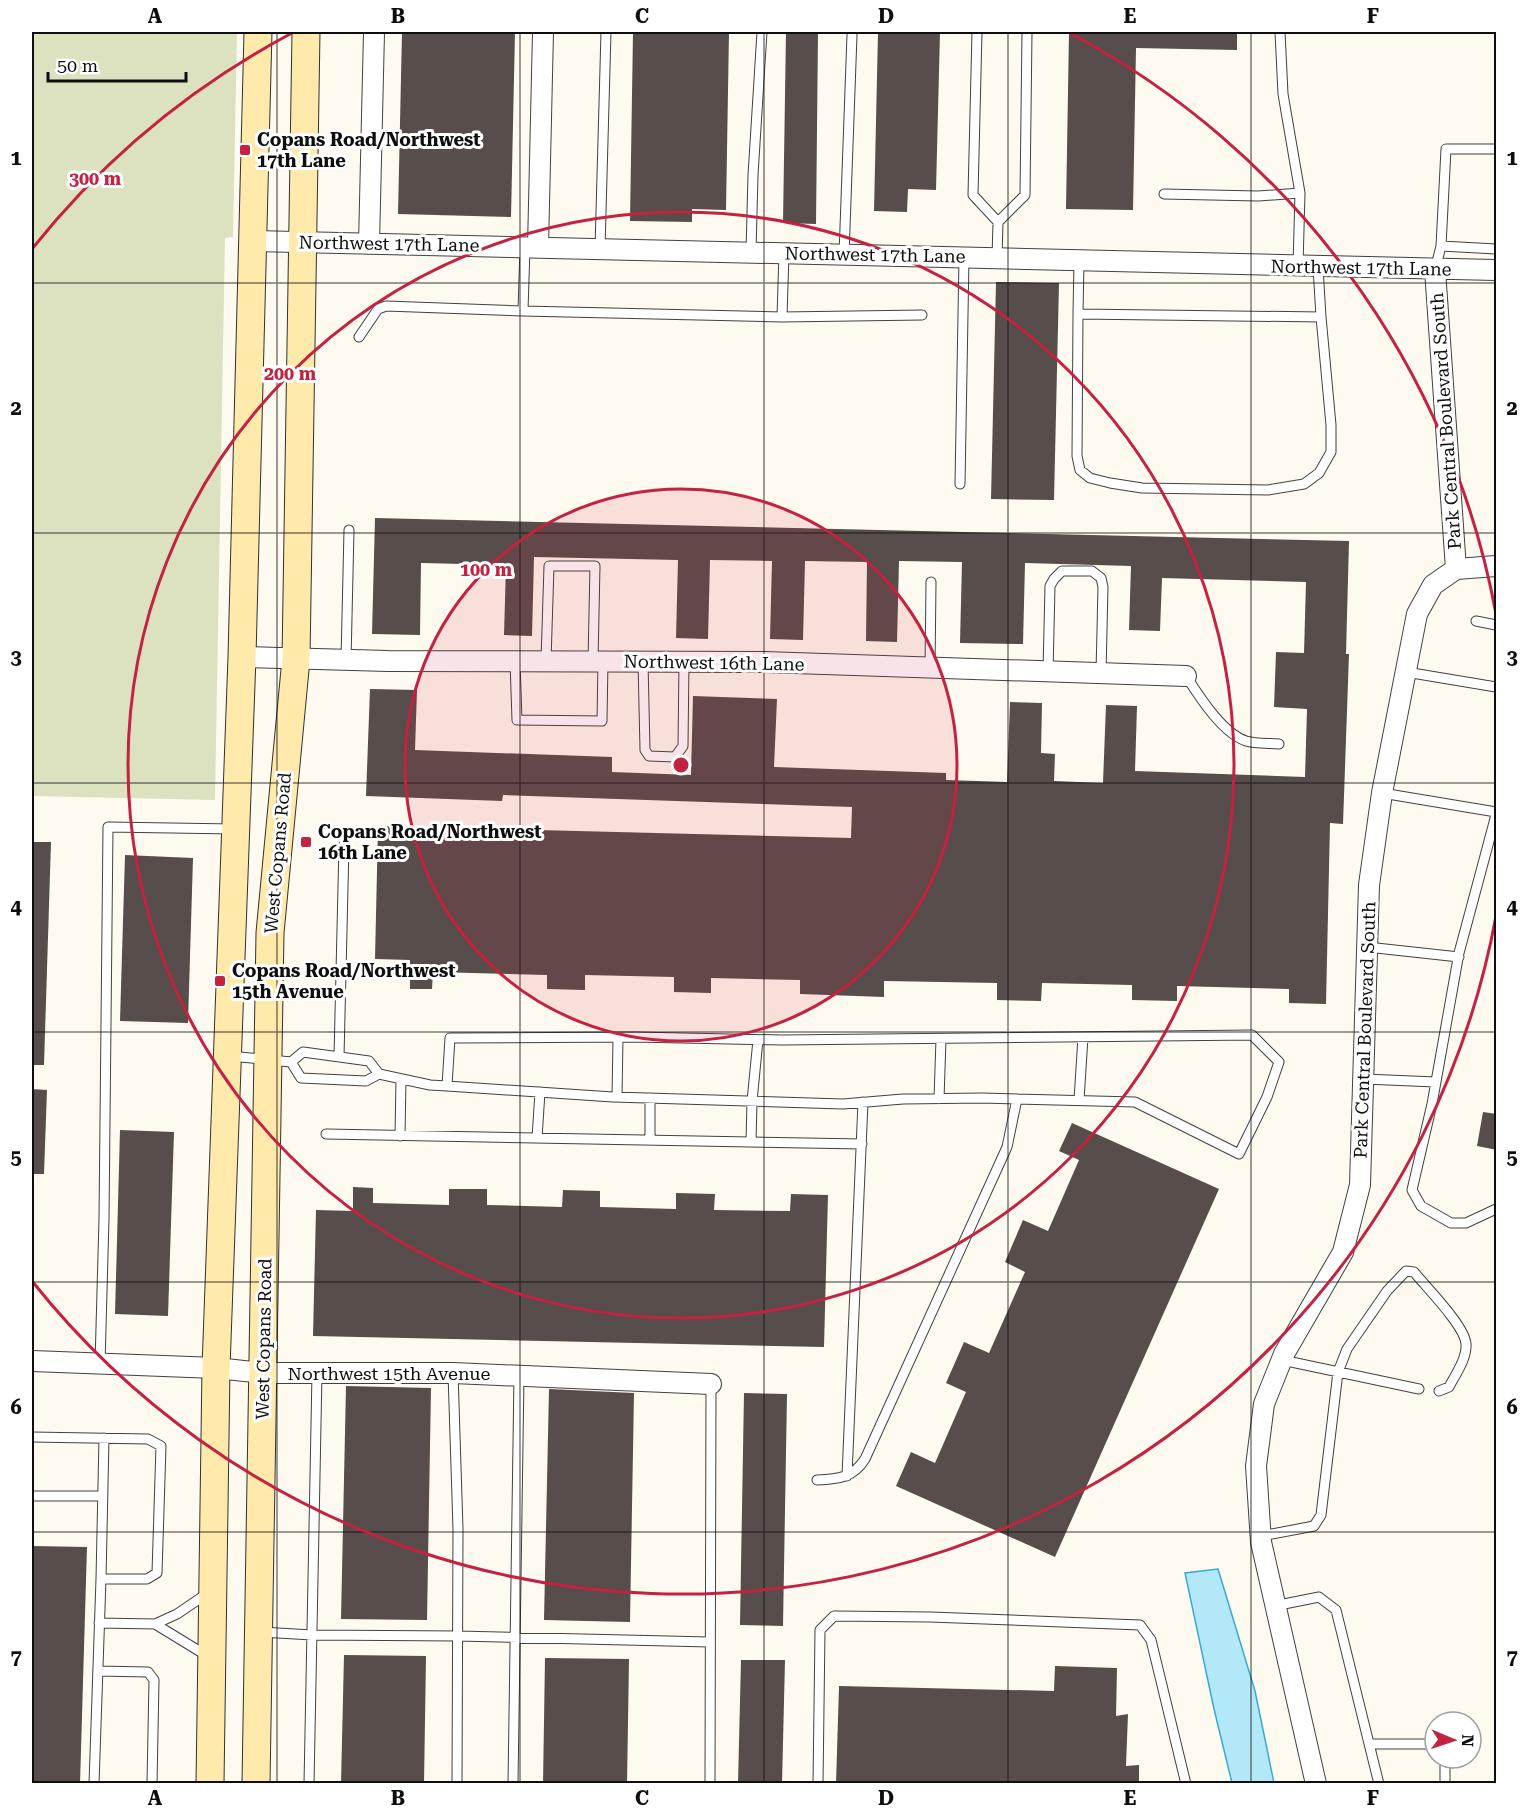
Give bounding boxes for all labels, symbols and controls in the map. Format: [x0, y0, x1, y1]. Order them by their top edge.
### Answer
text: A [148, 4, 163, 28]
text: B [391, 4, 405, 28]
text: C [635, 4, 649, 28]
text: D [878, 4, 894, 28]
text: E [1124, 4, 1137, 28]
text: F [1367, 4, 1379, 28]
scale bar [48, 45, 186, 83]
text: 50 m [57, 55, 98, 76]
place label: Copans Road/Northwest 17th Lane [257, 129, 481, 171]
marker: Copans Road/Northwest 17th Lane [238, 143, 252, 157]
text: 1 [10, 146, 22, 170]
text: 1 [1506, 146, 1518, 170]
text: 300 m [69, 168, 122, 189]
street label: Northwest 17th Lane [298, 231, 480, 256]
street label: Northwest 17th Lane [784, 242, 966, 267]
street label: Northwest 17th Lane [1270, 255, 1452, 280]
street label: Park Central Boulevard South [1426, 292, 1465, 550]
text: 200 m [264, 363, 317, 384]
text: 2 [10, 396, 22, 420]
text: 2 [1506, 396, 1518, 420]
text: 100 m [460, 559, 513, 580]
text: 3 [10, 645, 22, 669]
text: 3 [1506, 645, 1518, 669]
street label: Northwest 16th Lane [623, 650, 805, 675]
centre of rings [671, 755, 691, 775]
street label: West Copans Road [260, 771, 295, 934]
place label: Copans Road/Northwest 16th Lane [318, 821, 542, 863]
marker: Copans Road/Northwest 16th Lane [299, 835, 313, 849]
text: 4 [10, 895, 22, 919]
text: 4 [1506, 895, 1518, 919]
street label: Park Central Boulevard South [1350, 901, 1379, 1159]
place label: Copans Road/Northwest 15th Avenue [232, 960, 456, 1002]
marker: Copans Road/Northwest 15th Avenue [213, 974, 227, 988]
text: 5 [10, 1145, 22, 1169]
text: 5 [1506, 1145, 1518, 1169]
street label: West Copans Road [252, 1258, 275, 1420]
street label: Northwest 15th Avenue [288, 1363, 491, 1384]
text: 6 [10, 1395, 22, 1419]
text: 6 [1506, 1395, 1518, 1419]
text: 7 [10, 1645, 22, 1669]
text: 7 [1506, 1645, 1518, 1669]
north arrow [1423, 1710, 1483, 1770]
text: N [1458, 1734, 1477, 1747]
text: A [148, 1786, 163, 1810]
text: B [391, 1786, 405, 1810]
text: C [635, 1786, 649, 1810]
text: D [878, 1786, 894, 1810]
text: E [1124, 1786, 1137, 1810]
text: F [1367, 1786, 1379, 1810]

